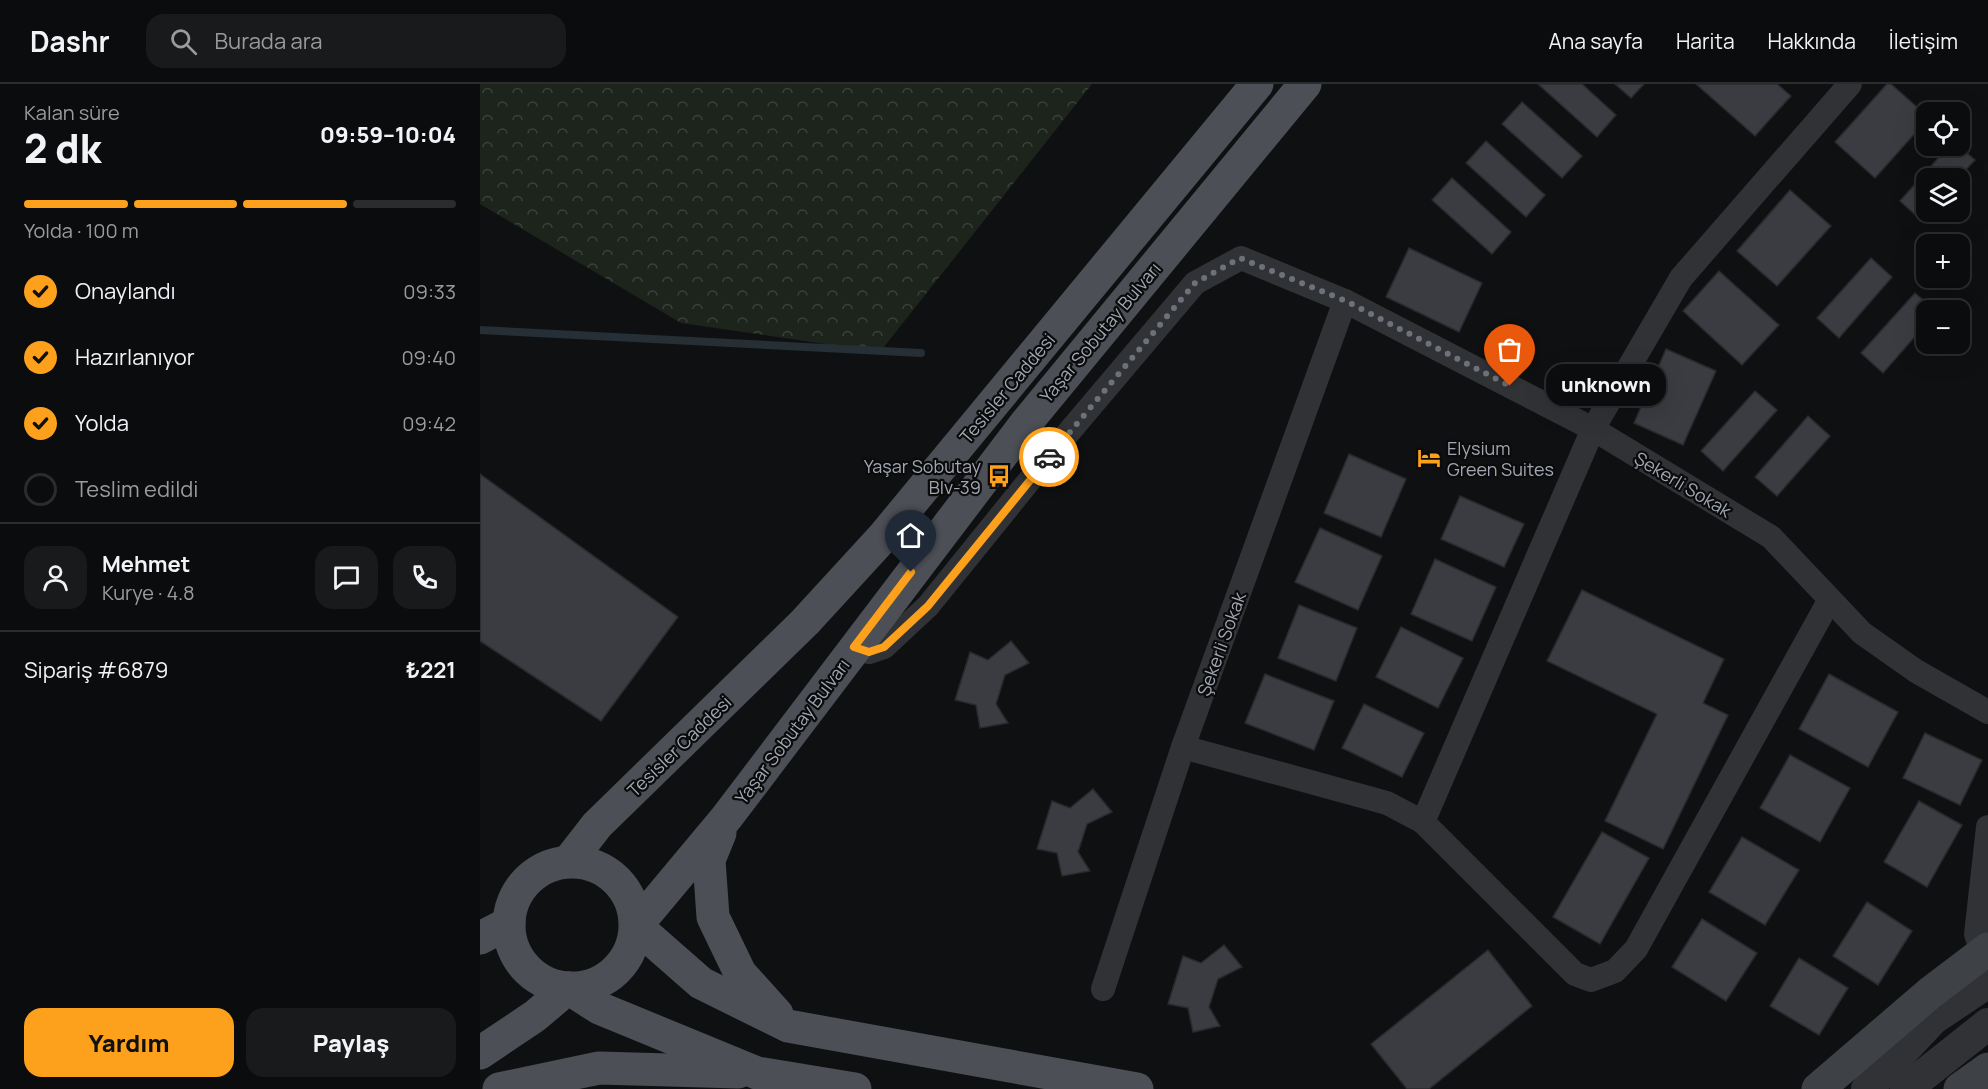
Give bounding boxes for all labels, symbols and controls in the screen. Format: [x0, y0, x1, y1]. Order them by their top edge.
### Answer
search box [146, 14, 566, 68]
text: Dashr [30, 22, 110, 60]
icon: search [167, 25, 200, 58]
text: Burada ara [215, 26, 322, 56]
text: Ana sayfa [1549, 27, 1643, 55]
text: Harita [1676, 27, 1735, 55]
text: Hakkında [1768, 27, 1856, 55]
text: İletişim [1889, 27, 1958, 55]
text: Kalan süre [24, 99, 120, 126]
map controls [1916, 102, 1970, 354]
button: locate [1916, 102, 1970, 156]
text: 09:59–10:04 [320, 120, 456, 150]
text: 2 dk [24, 121, 101, 175]
button: layers [1916, 168, 1970, 222]
text: Yolda · 100 m [24, 217, 139, 244]
button: + [1916, 234, 1970, 288]
street label: Yaşar Sobutay Bulvarı [1034, 257, 1166, 407]
icon: check [24, 275, 57, 308]
text: Onaylandı [75, 276, 176, 306]
text: 09:33 [403, 278, 456, 305]
button: − [1916, 300, 1970, 354]
pin [1484, 324, 1535, 386]
street label: Tesisler Caddesi [954, 328, 1060, 448]
icon: bag [1493, 333, 1526, 366]
icon: check [24, 341, 57, 374]
text: Hazırlanıyor [75, 342, 195, 372]
text: 09:40 [401, 344, 456, 371]
callout: unknown [1546, 365, 1666, 407]
text: unknown [1561, 371, 1651, 398]
icon: check [24, 407, 57, 440]
text: Yolda [75, 408, 129, 438]
text: 09:42 [402, 410, 456, 437]
courier [1019, 427, 1079, 487]
place label: Elysium Green Suites [1447, 436, 1554, 481]
icon: car [1033, 441, 1066, 474]
hotel icon: Elysium Green Suites [1416, 445, 1442, 471]
street label: Şekerli Sokak [1630, 446, 1737, 523]
place label: Yaşar Sobutay Blv-39 [864, 454, 981, 499]
bus stop icon: Yaşar Sobutay Blv-39 [986, 463, 1012, 489]
text: Teslim edildi [75, 474, 198, 504]
pin [885, 510, 936, 572]
icon: home [894, 519, 927, 552]
button: person [24, 546, 87, 609]
button: chat [315, 546, 378, 609]
button: phone [393, 546, 456, 609]
text: Mehmet [102, 549, 190, 579]
text: Kurye · 4.8 [102, 579, 195, 606]
street label: Şekerli Sokak [1191, 588, 1251, 699]
street label: Yaşar Sobutay Bulvarı [729, 653, 855, 809]
text: Sipariş #6879 [24, 655, 168, 685]
text: ₺221 [406, 655, 456, 685]
street label: Tesisler Caddesi [622, 690, 736, 802]
button: Yardım [24, 1008, 234, 1077]
button: Paylaş [246, 1008, 456, 1077]

